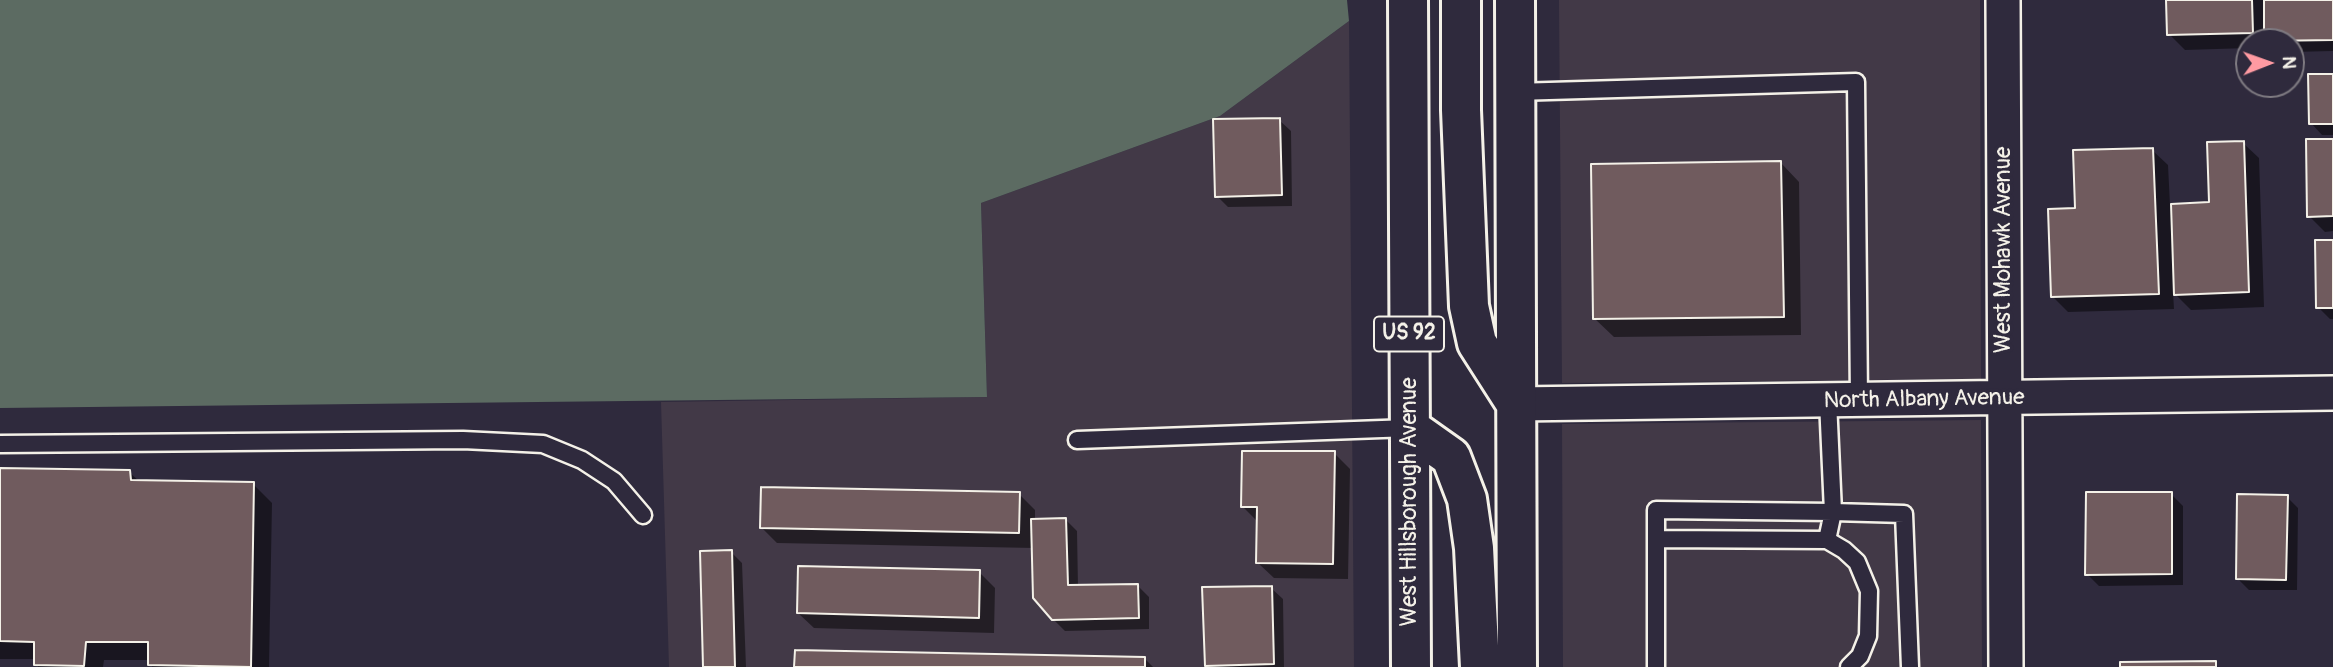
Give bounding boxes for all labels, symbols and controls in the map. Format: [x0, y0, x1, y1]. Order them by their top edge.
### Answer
north arrow [2235, 28, 2305, 98]
text: N [2277, 56, 2301, 69]
street label: West Mohawk Avenue [1990, 147, 2018, 353]
road number: US 92 [1374, 316, 1444, 352]
street label: West Hillsborough Avenue [1396, 378, 1424, 626]
street label: North Albany Avenue [1823, 384, 2025, 416]

